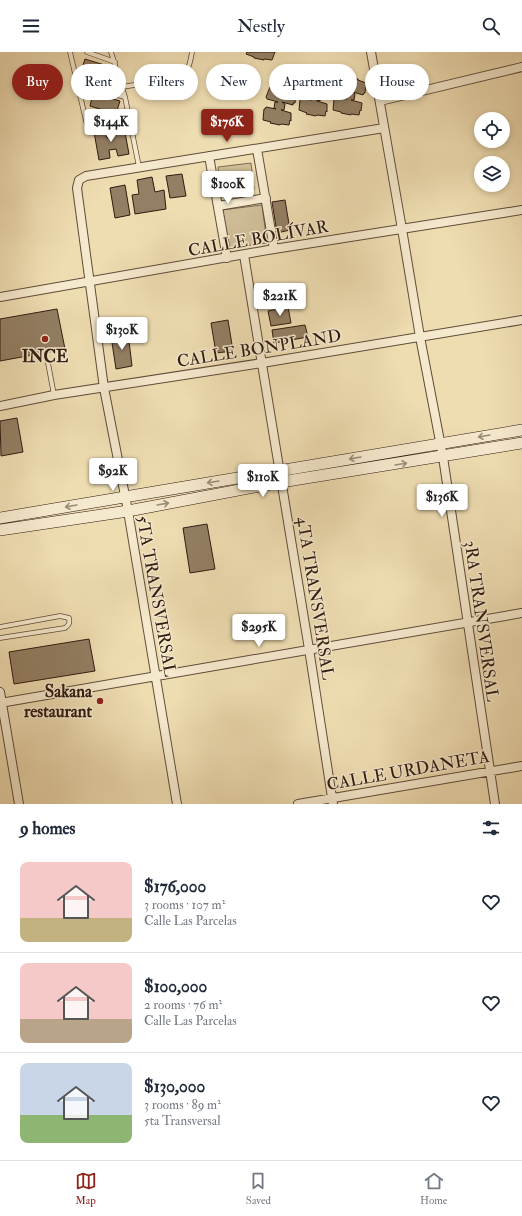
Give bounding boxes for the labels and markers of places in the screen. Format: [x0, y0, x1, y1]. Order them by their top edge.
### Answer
pin: $144K [83, 109, 139, 143]
pin: $176K [199, 109, 255, 143]
pin: $100K [200, 171, 256, 205]
pin: $221K [252, 283, 308, 317]
pin: $130K [94, 317, 150, 351]
marker: INCE [40, 334, 50, 344]
place label: INCE [22, 346, 69, 367]
pin: $92K [89, 458, 137, 492]
pin: $110K [235, 464, 291, 498]
pin: $136K [414, 484, 470, 518]
pin: $295K [231, 614, 287, 648]
place label: Sakana restaurant [23, 681, 93, 722]
marker: Sakana restaurant [95, 696, 105, 706]

